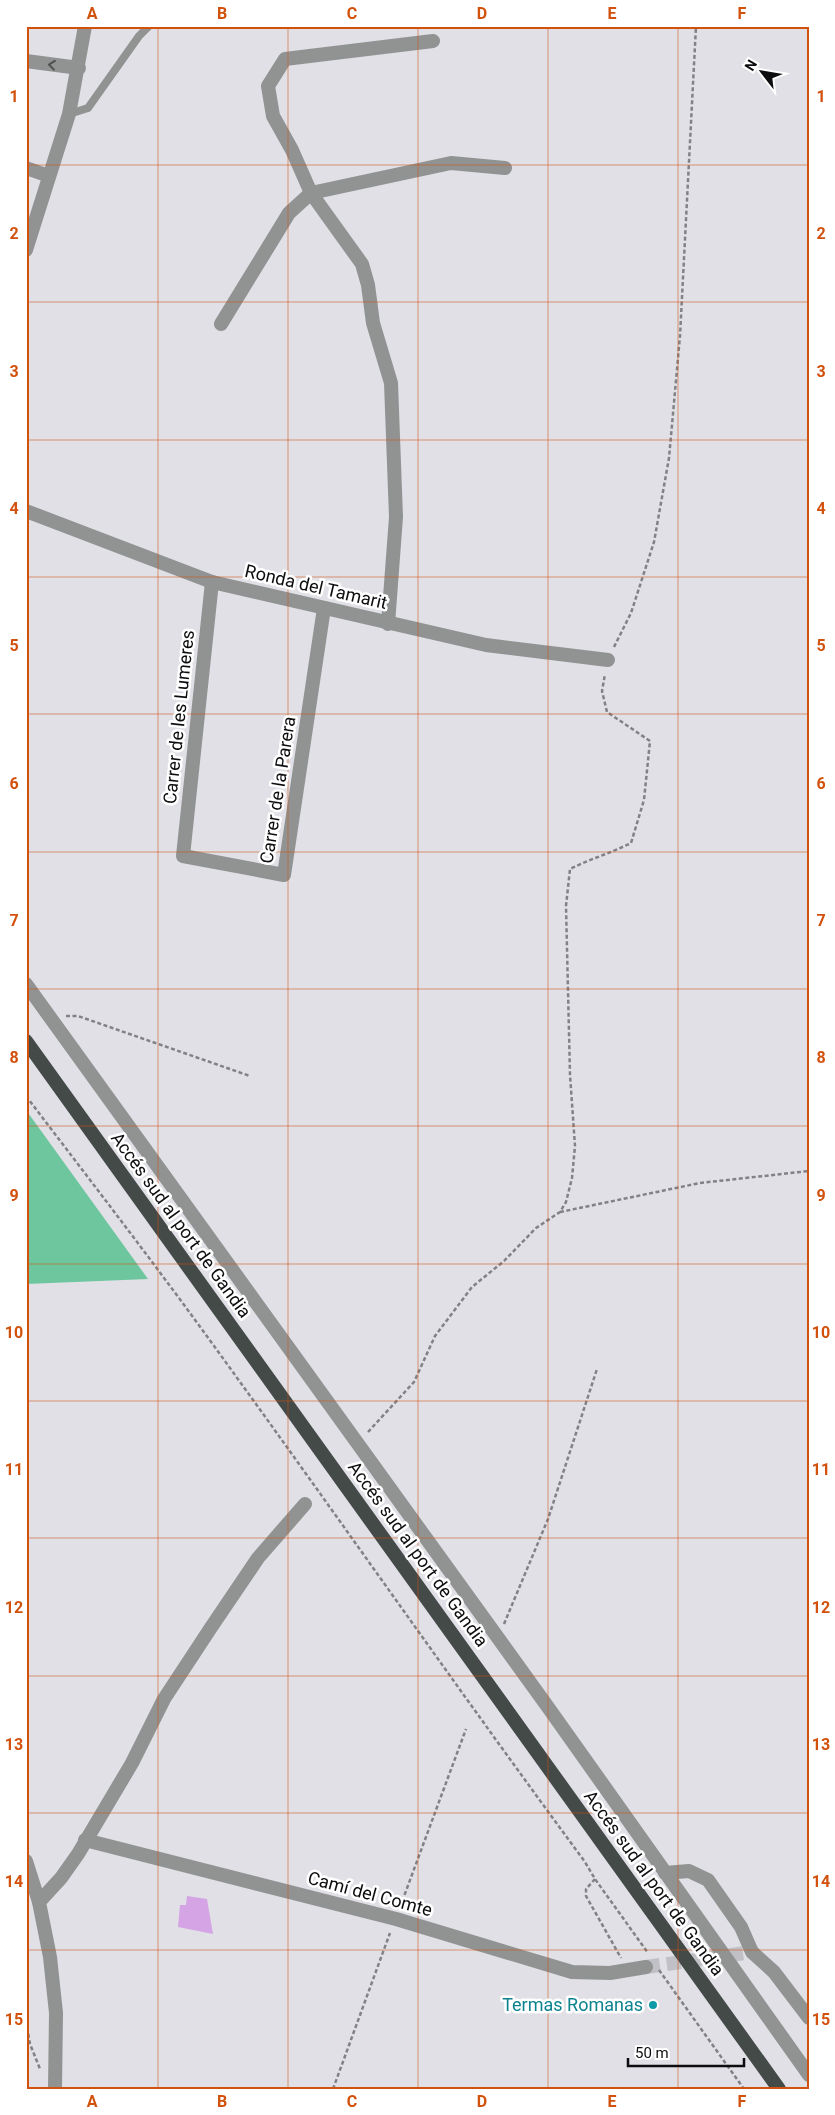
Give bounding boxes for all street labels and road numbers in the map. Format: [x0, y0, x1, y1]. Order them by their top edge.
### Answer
street label: Ronda del Tamarit [243, 560, 389, 613]
street label: Carrer de les Lumeres [159, 629, 198, 805]
street label: Carrer de la Parera [256, 715, 299, 865]
street label: Accés sud al port de Gandia [107, 1128, 256, 1322]
street label: Accés sud al port de Gandia [344, 1457, 493, 1651]
street label: Accés sud al port de Gandia [580, 1786, 729, 1980]
street label: Camí del Comte [306, 1867, 435, 1920]

